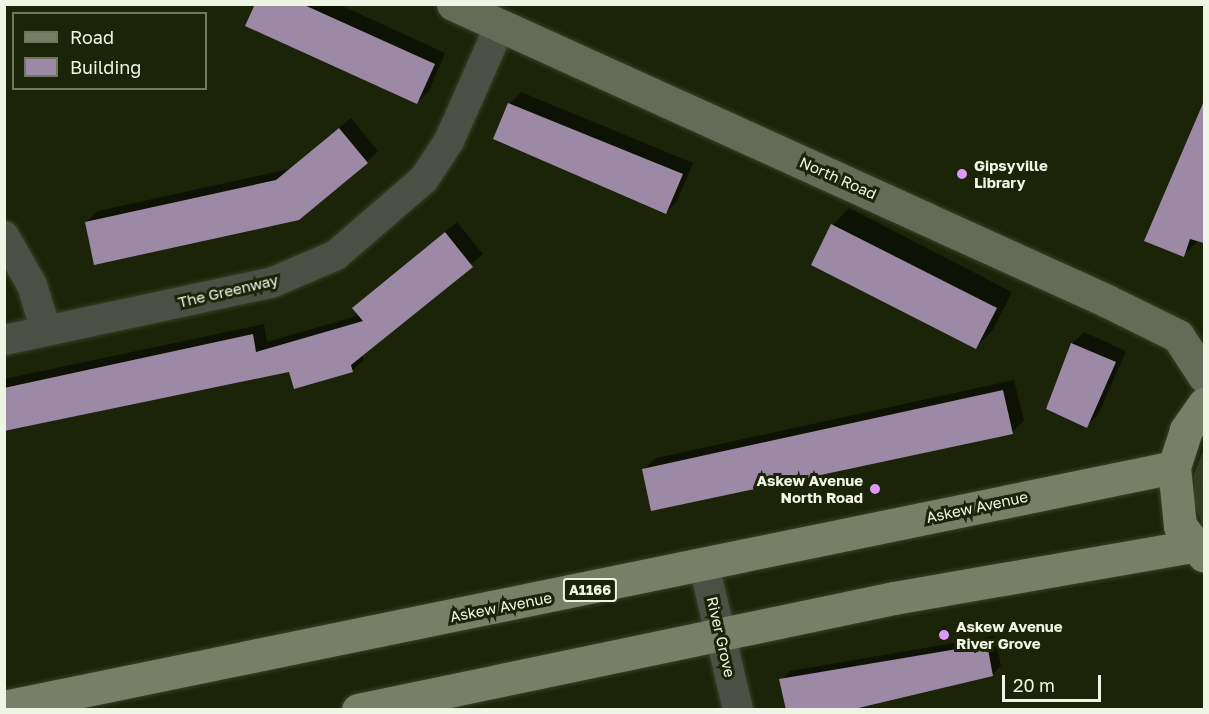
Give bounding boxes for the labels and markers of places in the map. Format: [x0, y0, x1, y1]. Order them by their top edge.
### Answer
place label: Gipsyville Library [974, 156, 1048, 191]
marker: Gipsyville Library [955, 167, 969, 181]
place label: Askew Avenue North Road [756, 471, 863, 506]
marker: Askew Avenue North Road [868, 482, 882, 496]
place label: Askew Avenue River Grove [956, 617, 1063, 652]
marker: Askew Avenue River Grove [937, 628, 951, 642]

